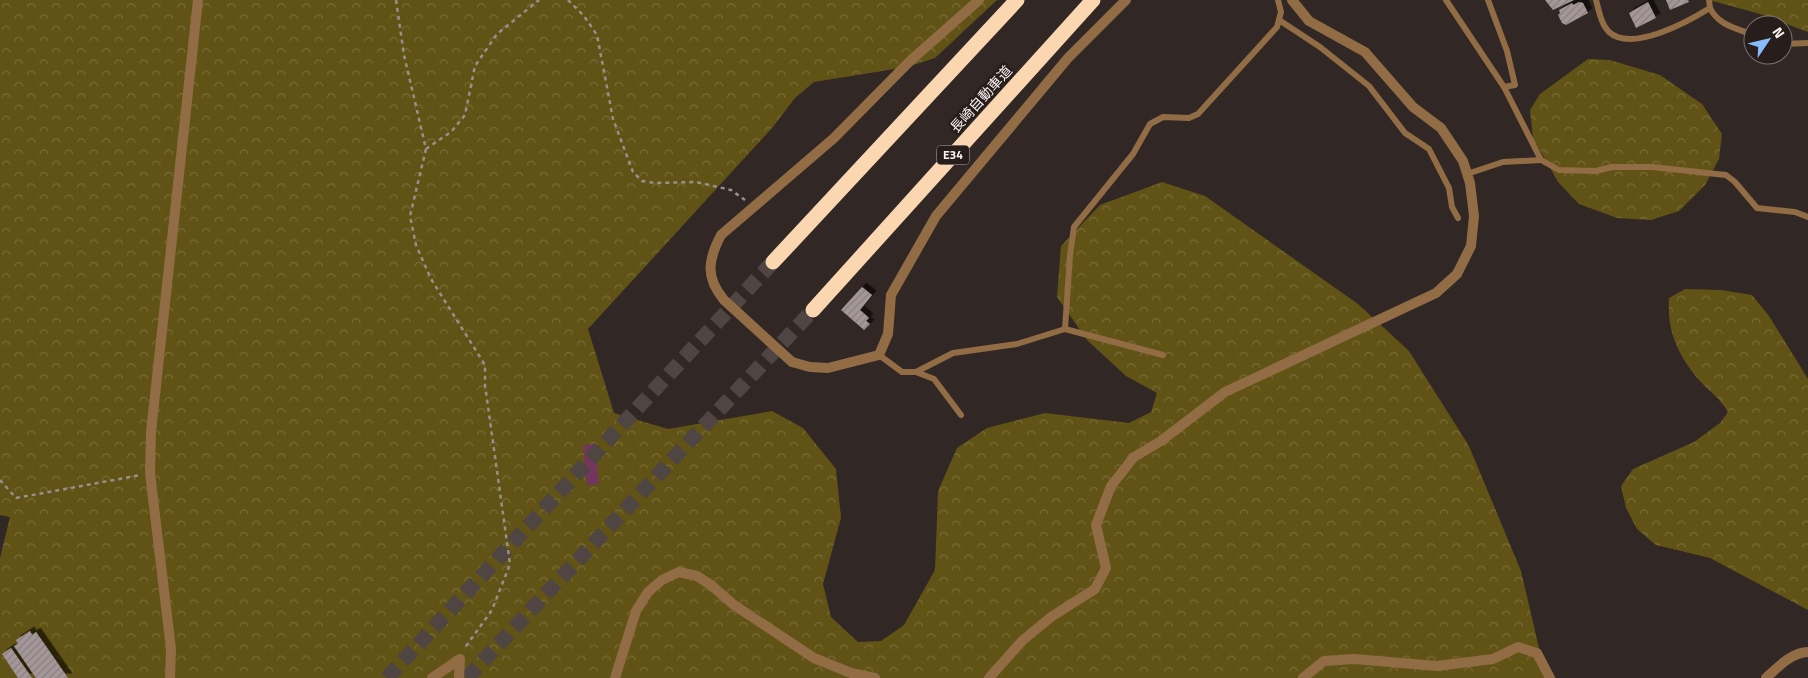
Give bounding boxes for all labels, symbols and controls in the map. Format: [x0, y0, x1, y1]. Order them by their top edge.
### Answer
north arrow [1743, 15, 1793, 65]
text: N [1768, 22, 1790, 42]
street label: 長崎自動車道 [945, 60, 1017, 137]
road number: E34 [937, 146, 969, 164]

